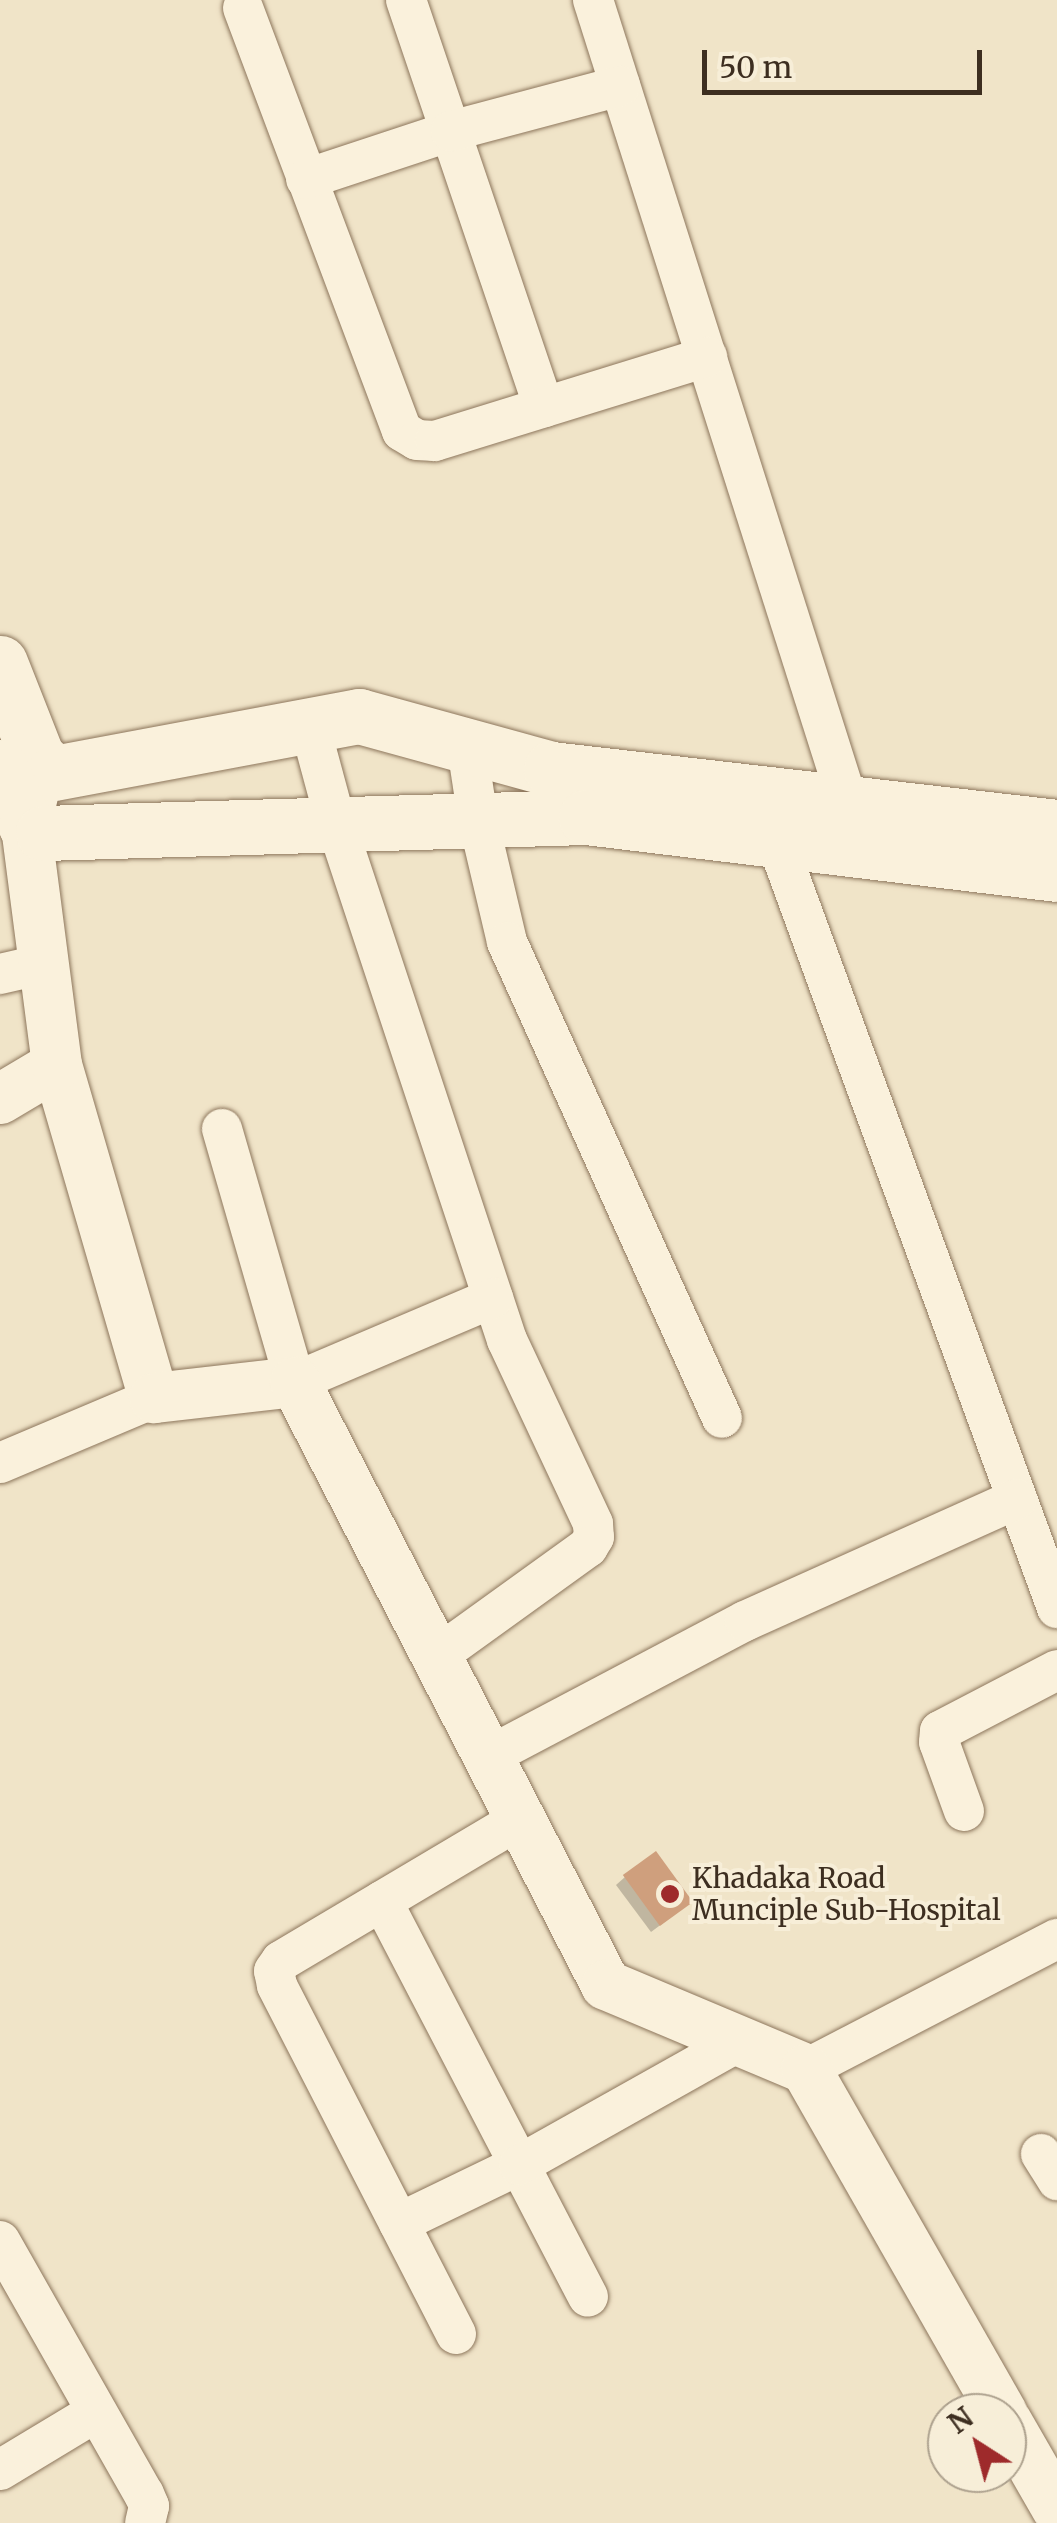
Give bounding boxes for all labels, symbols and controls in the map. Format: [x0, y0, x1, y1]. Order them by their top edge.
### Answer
scale bar [707, 30, 987, 92]
text: 50 m [719, 48, 792, 86]
place label: Khadaka Road Munciple Sub-Hospital [692, 1861, 1001, 1927]
marker: Khadaka Road Munciple Sub-Hospital [657, 1881, 683, 1907]
north arrow [927, 2393, 1027, 2493]
text: N [941, 2399, 980, 2441]

